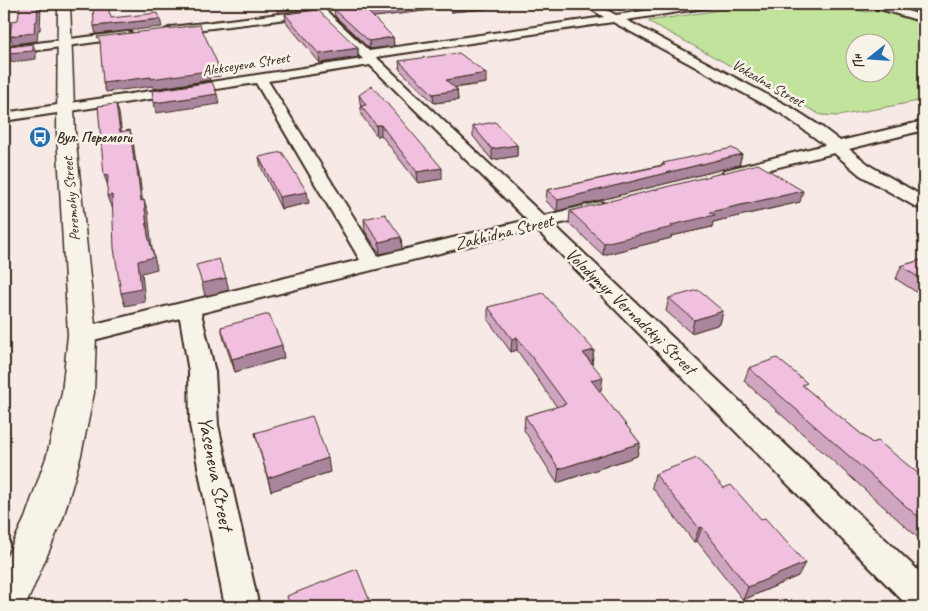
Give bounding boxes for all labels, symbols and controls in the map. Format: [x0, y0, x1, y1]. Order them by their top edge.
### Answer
north arrow [846, 32, 896, 82]
street label: Alekseyeva Street [201, 48, 293, 81]
text: Пн [848, 51, 868, 71]
street label: Vokzalna Street [728, 55, 809, 113]
bus stop icon: Вул. Перемоги [28, 125, 52, 149]
place label: Вул. Перемоги [56, 128, 133, 147]
street label: Peremohy Street [58, 154, 85, 242]
street label: Zakhidna Street [452, 209, 558, 255]
street label: Volodymyr Vernadskyi Street [561, 243, 703, 381]
street label: Yaseneva Street [192, 414, 240, 535]

